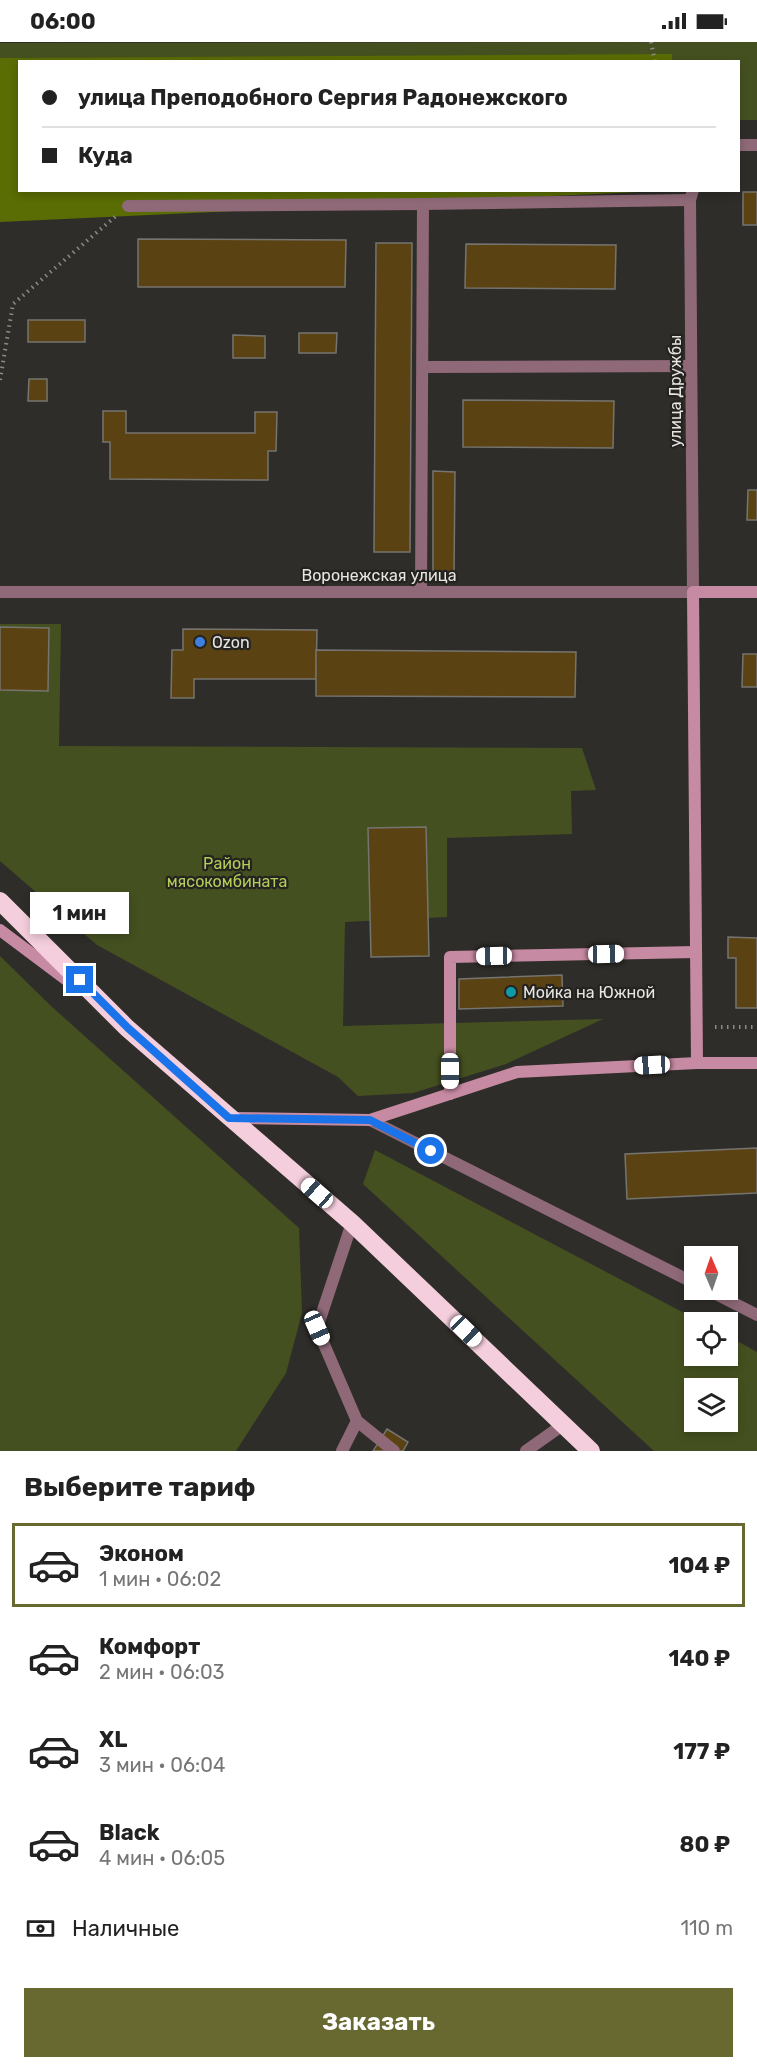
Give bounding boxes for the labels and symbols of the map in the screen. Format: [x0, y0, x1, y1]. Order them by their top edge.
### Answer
street label: улица Дружбы [666, 335, 685, 447]
street label: Воронежская улица [302, 566, 456, 585]
place label: Ozon [212, 633, 250, 652]
marker: Ozon [193, 635, 207, 649]
park label: Район мясокомбината [167, 854, 287, 891]
callout: 1 мин [31, 893, 130, 935]
car [588, 945, 624, 963]
car [476, 947, 512, 965]
route end [66, 966, 93, 993]
place label: Мойка на Южной [523, 983, 655, 1002]
marker: Мойка на Южной [504, 985, 518, 999]
car [441, 1053, 459, 1089]
car [634, 1055, 670, 1075]
route start [417, 1137, 444, 1164]
car [298, 1174, 336, 1212]
north arrow [684, 1246, 738, 1300]
car [301, 1308, 333, 1348]
car [447, 1312, 485, 1350]

